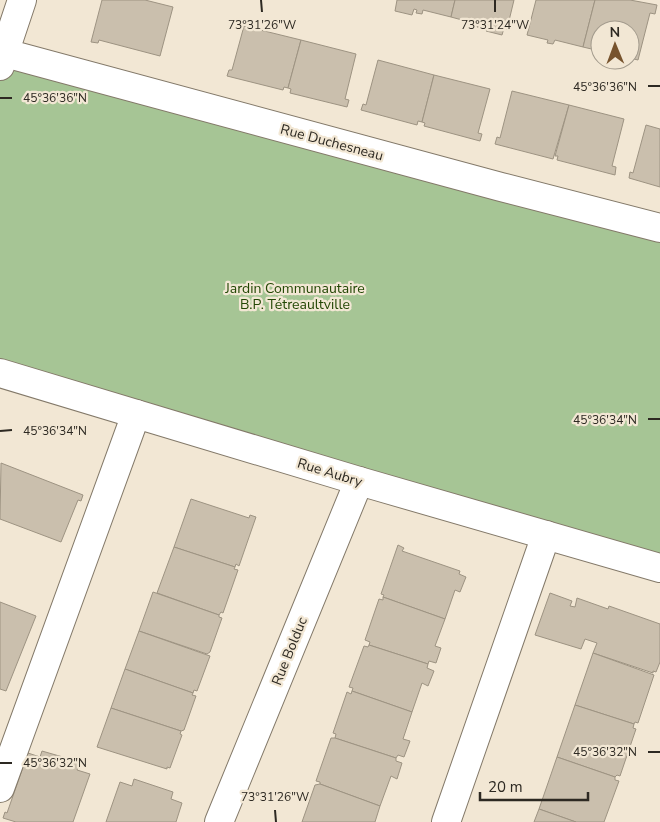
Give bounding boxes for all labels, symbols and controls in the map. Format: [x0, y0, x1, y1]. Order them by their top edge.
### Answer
text: 73°31'26"W [228, 17, 296, 33]
text: 73°31'24"W [461, 17, 529, 33]
north arrow [590, 20, 640, 70]
text: N [609, 23, 620, 42]
text: 45°36'36"N [573, 79, 637, 95]
text: 45°36'36"N [23, 90, 87, 106]
street label: Rue Duchesneau [278, 120, 385, 165]
park label: Jardin Communautaire B.P. Tétreaultville [224, 279, 365, 314]
text: 45°36'34"N [573, 412, 637, 428]
text: 45°36'34"N [23, 423, 87, 439]
street label: Rue Aubry [295, 454, 365, 492]
street label: Rue Bolduc [267, 614, 312, 688]
text: 45°36'32"N [573, 744, 637, 760]
text: 45°36'32"N [23, 755, 87, 771]
scale bar [480, 770, 588, 802]
text: 20 m [488, 777, 523, 797]
text: 73°31'26"W [241, 789, 309, 805]

